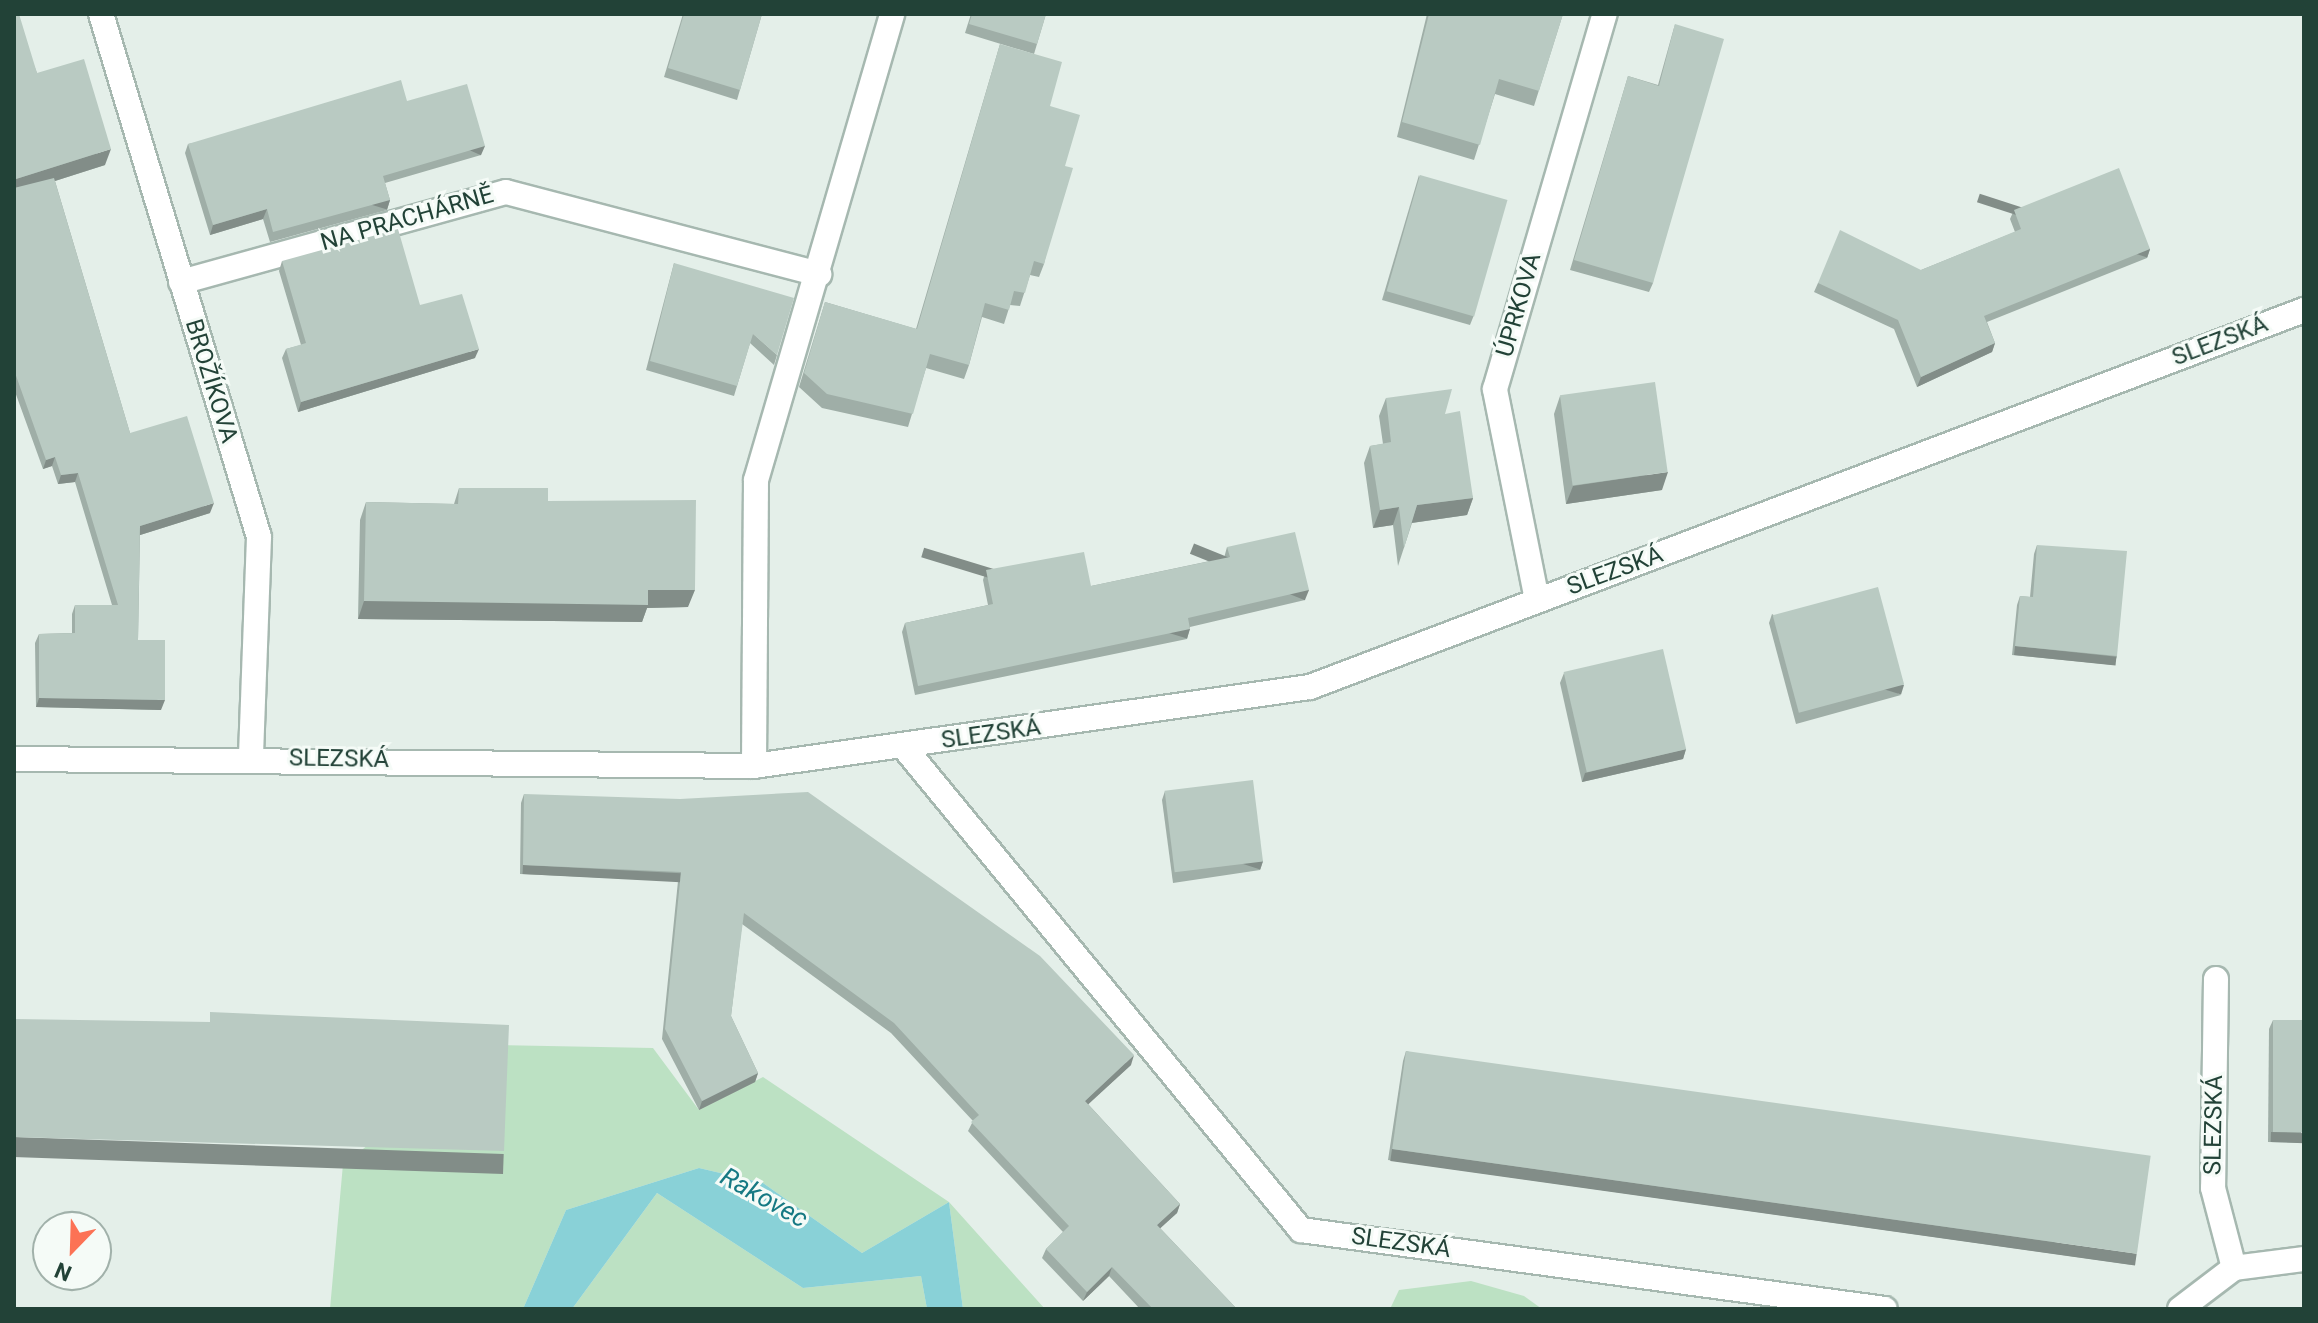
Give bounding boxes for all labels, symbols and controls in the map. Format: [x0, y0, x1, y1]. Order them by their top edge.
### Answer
street label: NA PRACHÁRNĚ [317, 181, 497, 257]
street label: ÚPRKOVA [1490, 250, 1548, 360]
street label: SLEZSKÁ [2168, 310, 2272, 372]
street label: BROŽÍKOVA [179, 316, 243, 446]
street label: SLEZSKÁ [1563, 540, 1667, 602]
street label: SLEZSKÁ [939, 713, 1043, 755]
street label: SLEZSKÁ [289, 744, 389, 774]
street label: SLEZSKÁ [2199, 1075, 2229, 1175]
water label: Rakovec [715, 1161, 813, 1235]
north arrow [32, 1211, 112, 1291]
street label: SLEZSKÁ [1349, 1222, 1453, 1264]
text: N [51, 1257, 75, 1286]

